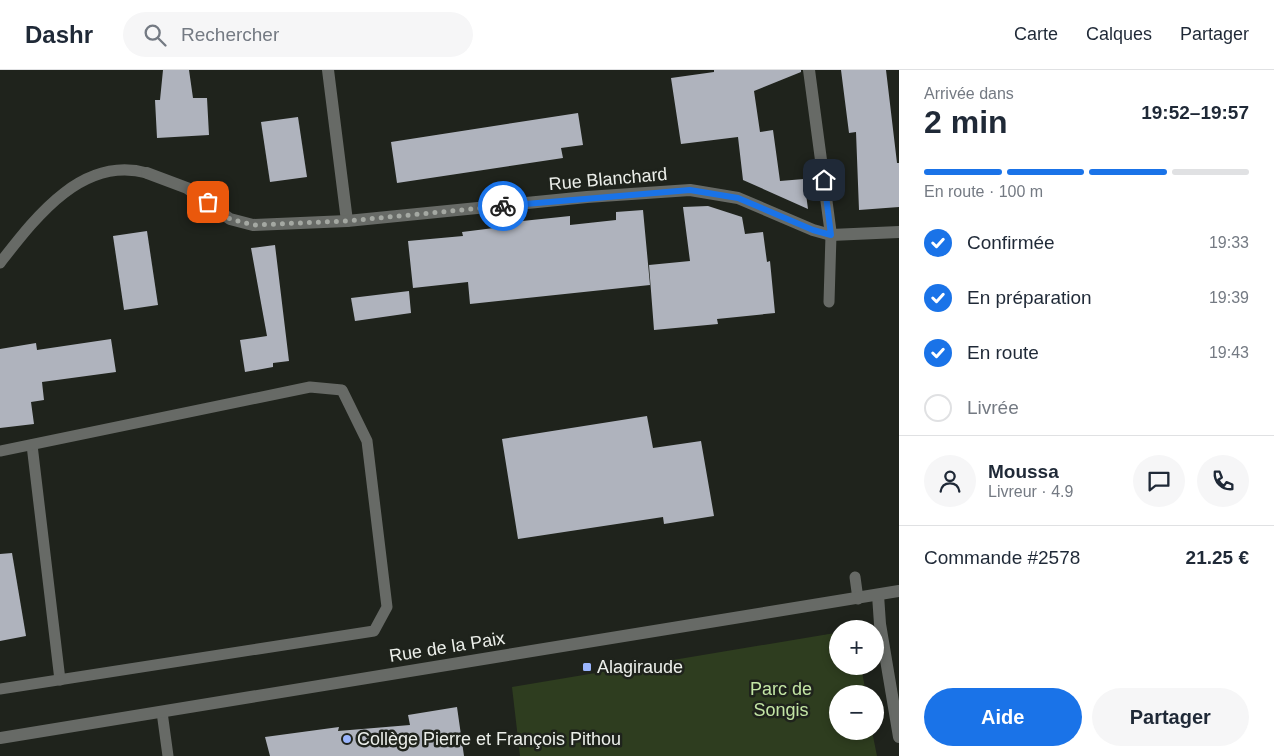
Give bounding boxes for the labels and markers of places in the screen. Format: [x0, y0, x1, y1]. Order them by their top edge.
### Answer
pin [803, 159, 845, 201]
pin [187, 181, 229, 223]
place label: Alagiraude [597, 657, 683, 677]
marker: Alagiraude [581, 661, 593, 673]
place label: Collège Pierre et François Pithou [357, 729, 621, 749]
marker: Collège Pierre et François Pithou [341, 733, 353, 745]

